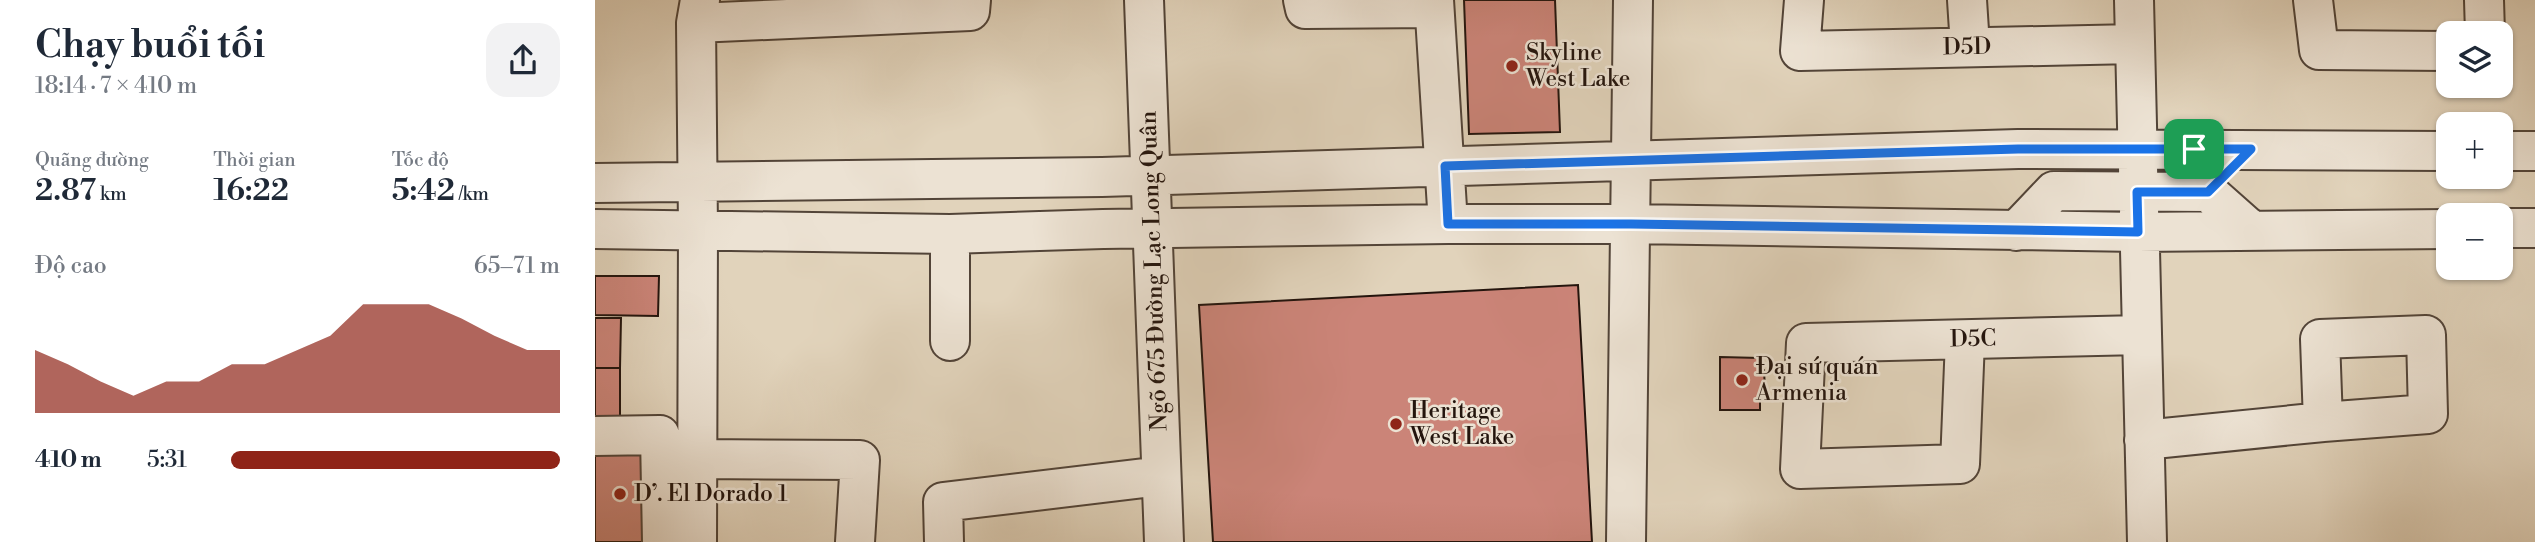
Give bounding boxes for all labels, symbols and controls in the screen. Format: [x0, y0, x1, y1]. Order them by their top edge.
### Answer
map controls [2436, 21, 2513, 280]
button: layers [2436, 21, 2513, 98]
text: Chạy buổi tối [35, 22, 265, 69]
button: share [486, 23, 560, 97]
street label: D5D [1943, 33, 1991, 61]
place label: Skyline West Lake [1525, 39, 1630, 93]
marker: Skyline West Lake [1504, 58, 1520, 74]
text: 18:14 · 7 × 410 m [35, 72, 197, 100]
street label: Ngõ 675 Đường Lạc Long Quân [1134, 110, 1174, 432]
button: + [2436, 112, 2513, 189]
pin [2164, 119, 2224, 179]
icon: arrive [2175, 130, 2213, 168]
text: Quãng đường [35, 148, 149, 172]
text: Thời gian [213, 148, 296, 172]
text: Tốc độ [392, 148, 449, 172]
text: 2.87 [35, 172, 96, 210]
text: 16:22 [213, 172, 289, 210]
text: 5:42 [392, 172, 455, 210]
text: km [96, 182, 127, 206]
text: /km [455, 182, 489, 206]
button: − [2436, 203, 2513, 280]
text: Độ cao [35, 252, 107, 280]
text: 65–71 m [474, 252, 560, 280]
street label: D5C [1950, 325, 1996, 353]
place label: Đại sứ quán Armenia [1755, 353, 1879, 407]
marker: Đại sứ quán Armenia [1734, 372, 1750, 388]
place label: Heritage West Lake [1409, 397, 1514, 451]
marker: Heritage West Lake [1388, 416, 1404, 432]
text: 410 m [35, 446, 102, 474]
text: 5:31 [147, 446, 187, 474]
place label: D’. El Dorado 1 [634, 480, 788, 508]
marker: D’. El Dorado 1 [612, 486, 628, 502]

